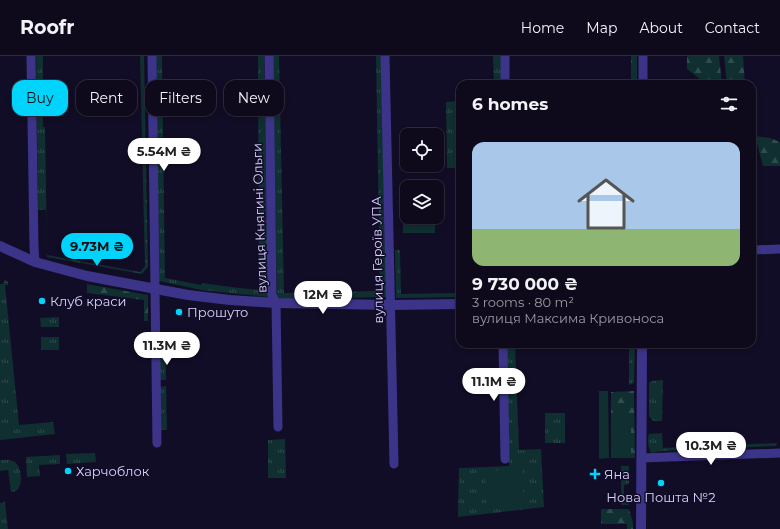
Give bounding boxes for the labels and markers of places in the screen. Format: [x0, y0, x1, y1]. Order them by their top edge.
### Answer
pin: 5.54M ₴ [127, 138, 201, 172]
pin: 9.73M ₴ [60, 233, 134, 267]
pin: 12M ₴ [295, 281, 351, 315]
place label: Клуб краси [50, 293, 127, 309]
marker: Клуб краси [37, 296, 47, 306]
place label: Прошуто [187, 304, 248, 320]
marker: Прошуто [174, 307, 184, 317]
pin: 11.3M ₴ [130, 332, 204, 366]
pin: 11.1M ₴ [457, 368, 531, 402]
pin: 10.3M ₴ [674, 432, 748, 466]
place label: Харчоблок [76, 463, 150, 479]
marker: Харчоблок [63, 466, 73, 476]
place label: Яна [604, 466, 630, 482]
marker: Яна [589, 468, 601, 480]
marker: Нова Пошта №2 [656, 478, 666, 488]
place label: Нова Пошта №2 [606, 489, 716, 505]

